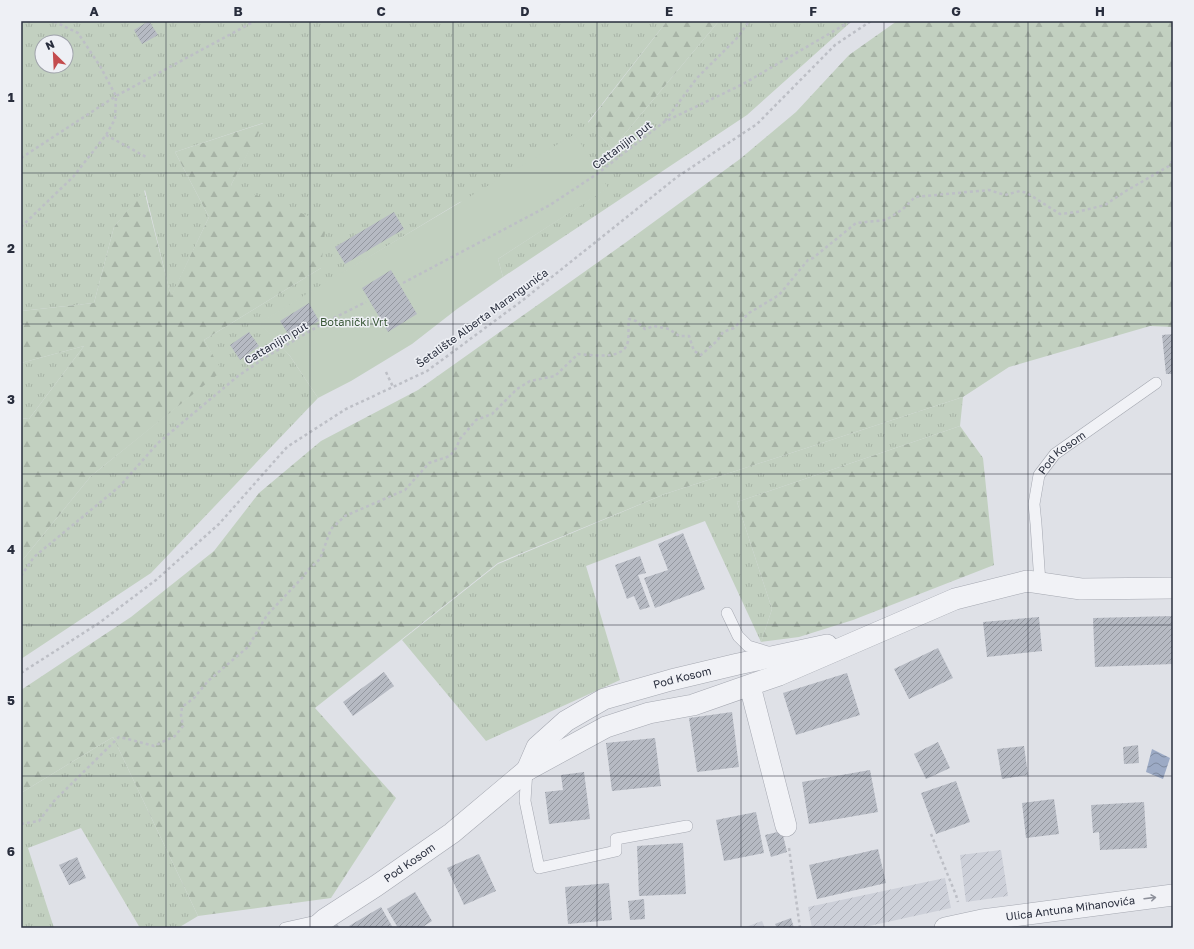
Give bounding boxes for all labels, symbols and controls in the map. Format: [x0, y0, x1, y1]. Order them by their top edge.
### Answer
text: A [89, 3, 99, 19]
text: B [233, 3, 243, 19]
text: C [376, 3, 386, 19]
text: D [520, 3, 530, 19]
text: E [665, 3, 673, 19]
text: F [809, 3, 817, 19]
text: G [951, 3, 961, 19]
text: H [1095, 3, 1105, 19]
north arrow [34, 34, 74, 74]
text: N [43, 37, 56, 52]
text: 1 [8, 89, 15, 105]
street label: Cattanijin put [589, 118, 654, 171]
text: 2 [7, 240, 15, 256]
street label: Šetalište Alberta Marangunića [413, 265, 550, 370]
park label: Botanički Vrt [320, 315, 388, 328]
street label: Cattanijin put [242, 319, 310, 367]
text: 3 [7, 391, 15, 407]
street label: Pod Kosom [1035, 428, 1088, 477]
text: 4 [7, 541, 15, 557]
street label: Pod Kosom [651, 664, 712, 691]
text: 5 [7, 692, 15, 708]
street label: Pod Kosom [381, 840, 437, 885]
text: 6 [7, 843, 15, 859]
street label: Ulica Antuna Mihanovića [1005, 893, 1136, 923]
one-way arrow [1143, 894, 1156, 902]

